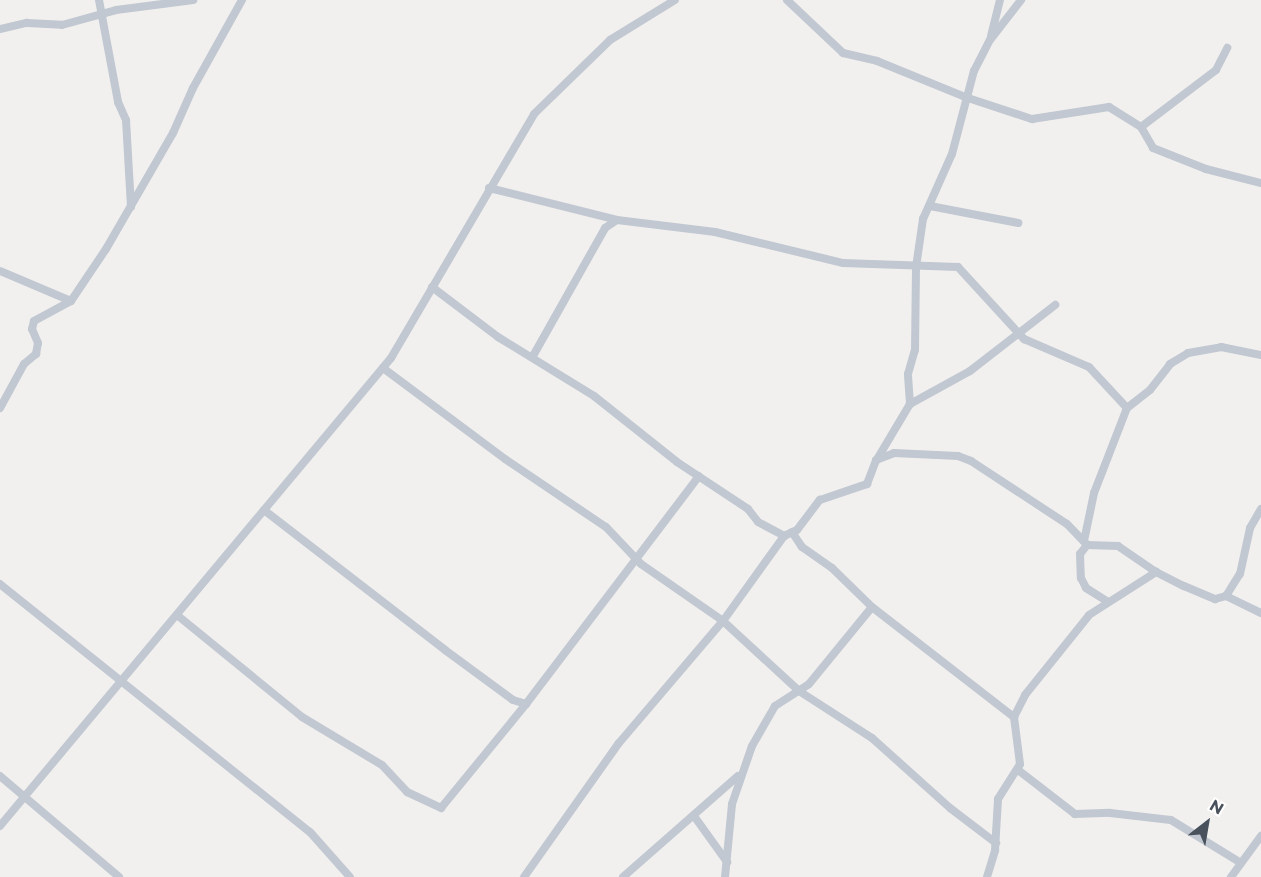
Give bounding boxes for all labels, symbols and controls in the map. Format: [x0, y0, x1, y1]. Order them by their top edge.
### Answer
north arrow [1177, 793, 1237, 853]
text: N [1206, 796, 1227, 819]

